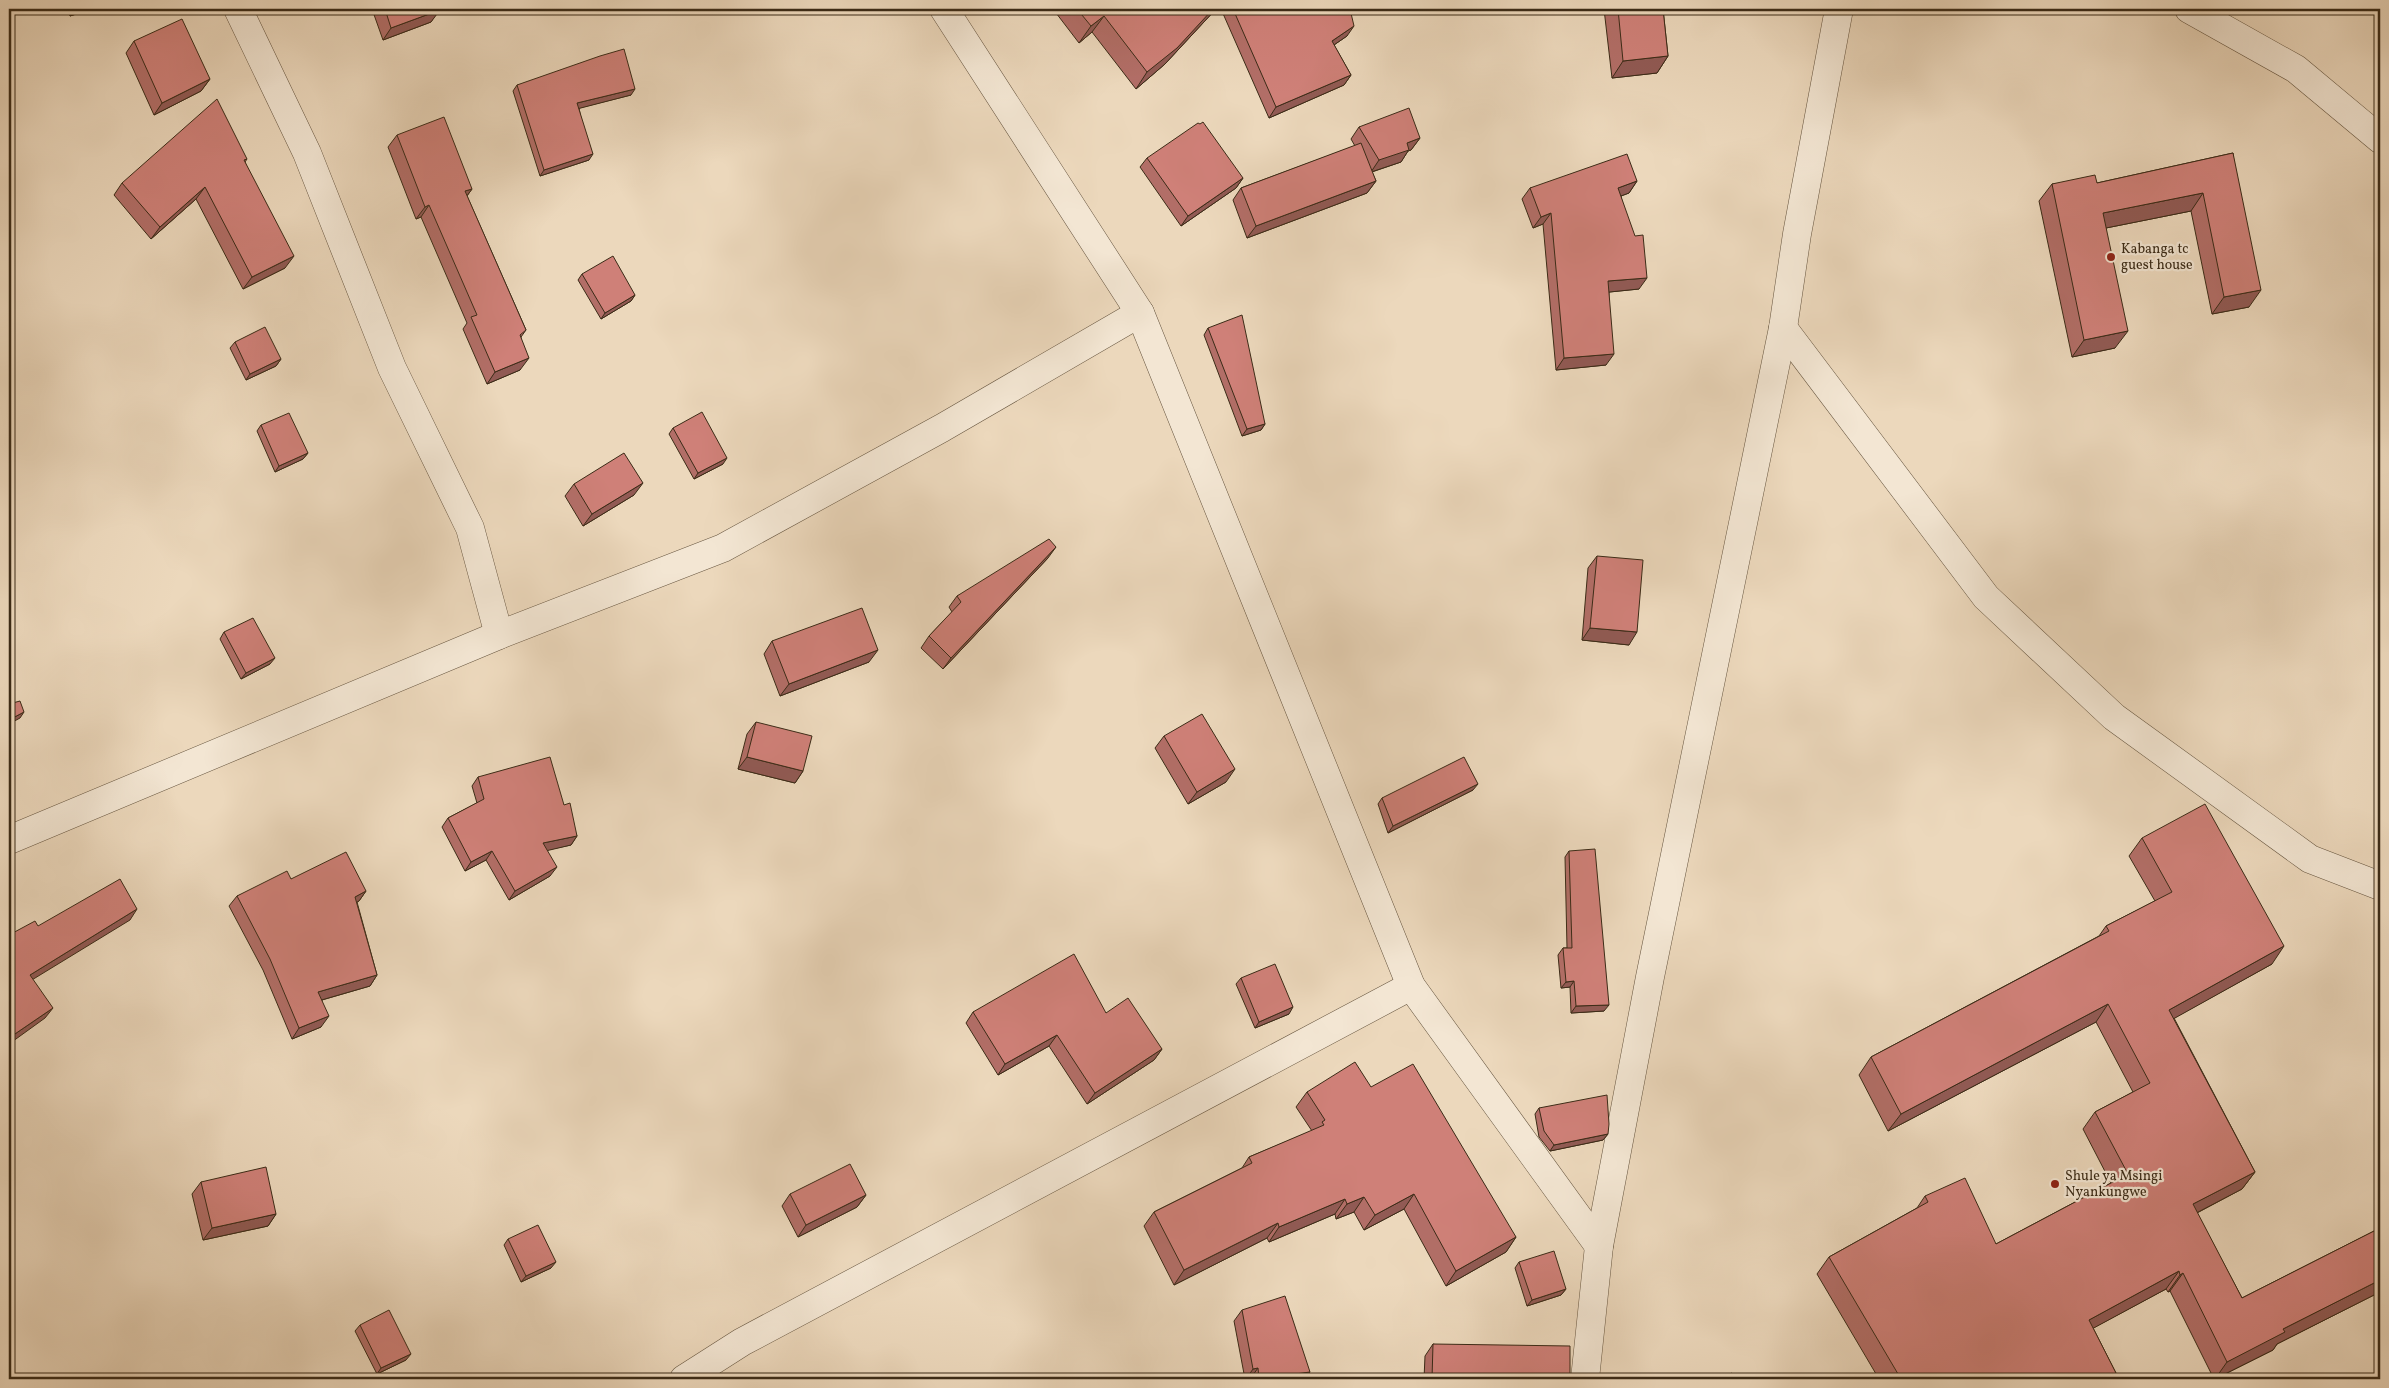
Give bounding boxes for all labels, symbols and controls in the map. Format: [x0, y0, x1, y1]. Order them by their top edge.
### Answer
place label: Kabanga tc guest house [2121, 240, 2193, 275]
marker: Kabanga tc guest house [2105, 251, 2117, 263]
place label: Shule ya Msingi Nyankungwe [2065, 1167, 2162, 1202]
marker: Shule ya Msingi Nyankungwe [2049, 1178, 2061, 1190]

